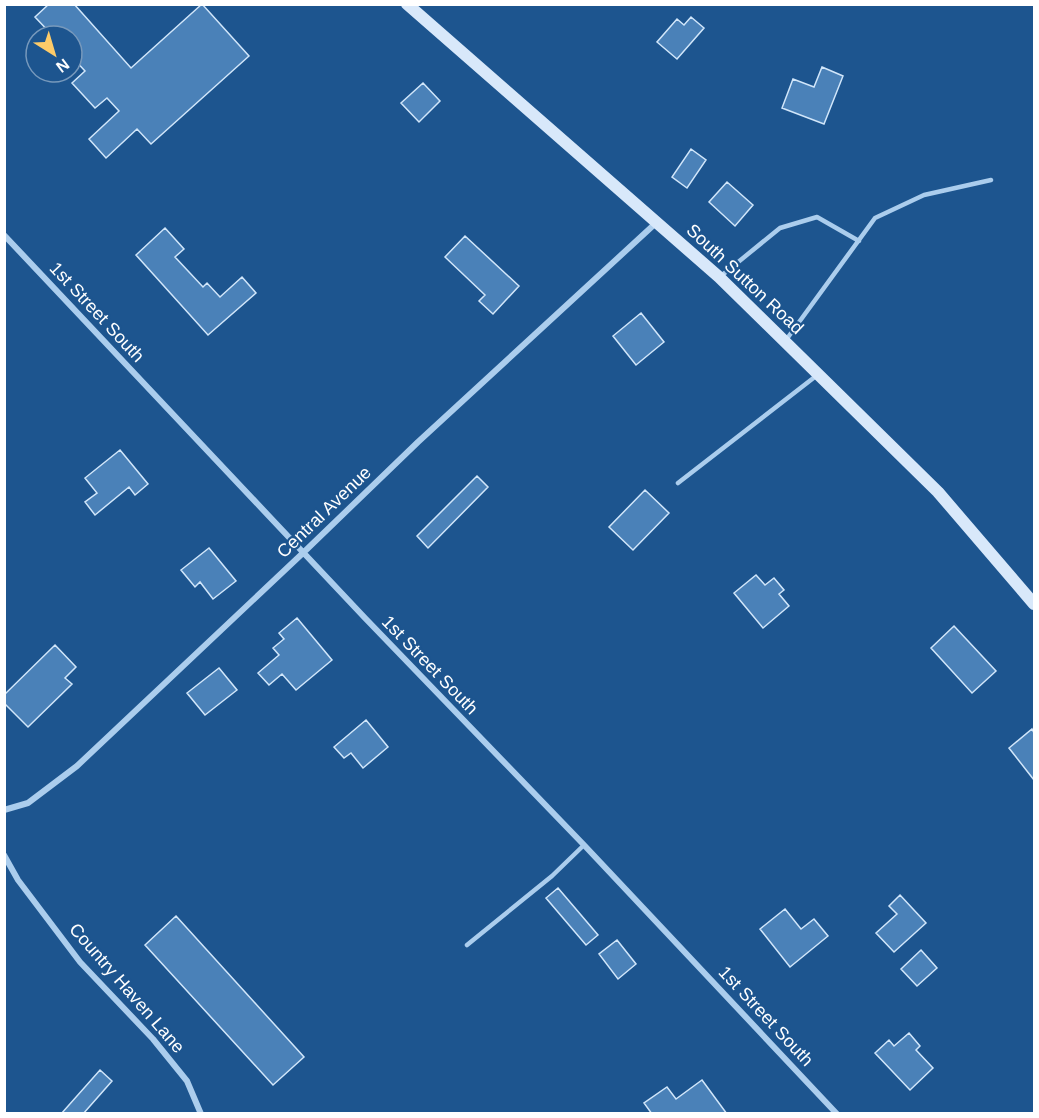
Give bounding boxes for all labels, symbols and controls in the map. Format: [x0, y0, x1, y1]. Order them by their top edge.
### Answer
north arrow [24, 24, 84, 84]
text: N [53, 55, 72, 76]
street label: South Sutton Road [683, 220, 807, 338]
street label: 1st Street South [46, 258, 148, 366]
street label: Central Avenue [273, 462, 375, 562]
street label: 1st Street South [378, 612, 482, 718]
street label: Country Haven Lane [65, 919, 189, 1057]
street label: 1st Street South [715, 962, 817, 1070]

